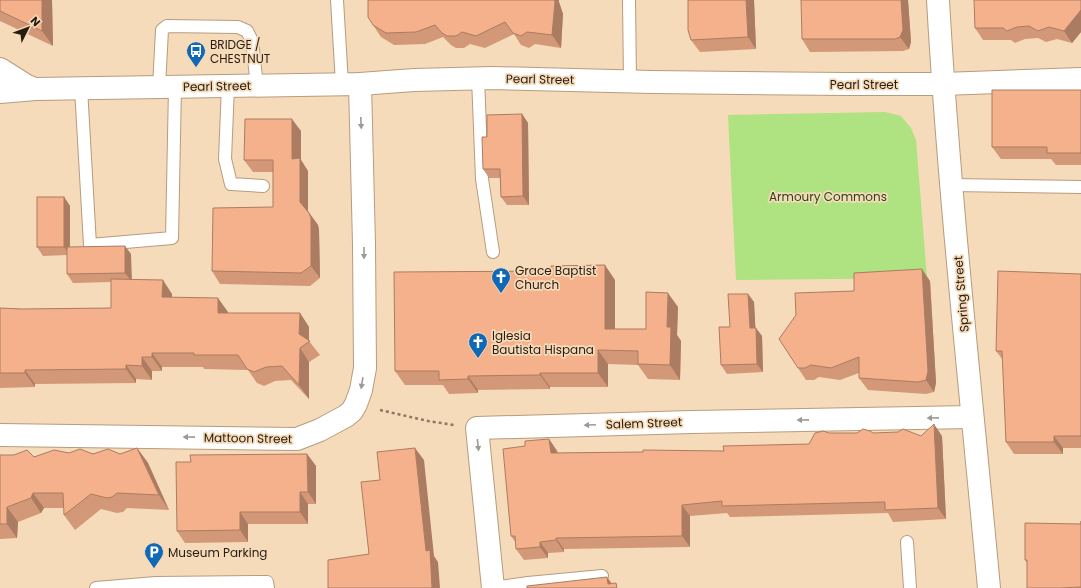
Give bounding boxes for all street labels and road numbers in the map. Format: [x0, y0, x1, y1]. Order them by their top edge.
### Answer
street label: Pearl Street [506, 70, 574, 88]
street label: Pearl Street [830, 76, 898, 93]
street label: Pearl Street [183, 77, 251, 95]
street label: Spring Street [949, 255, 973, 333]
street label: Salem Street [606, 413, 682, 433]
street label: Mattoon Street [204, 429, 292, 447]

